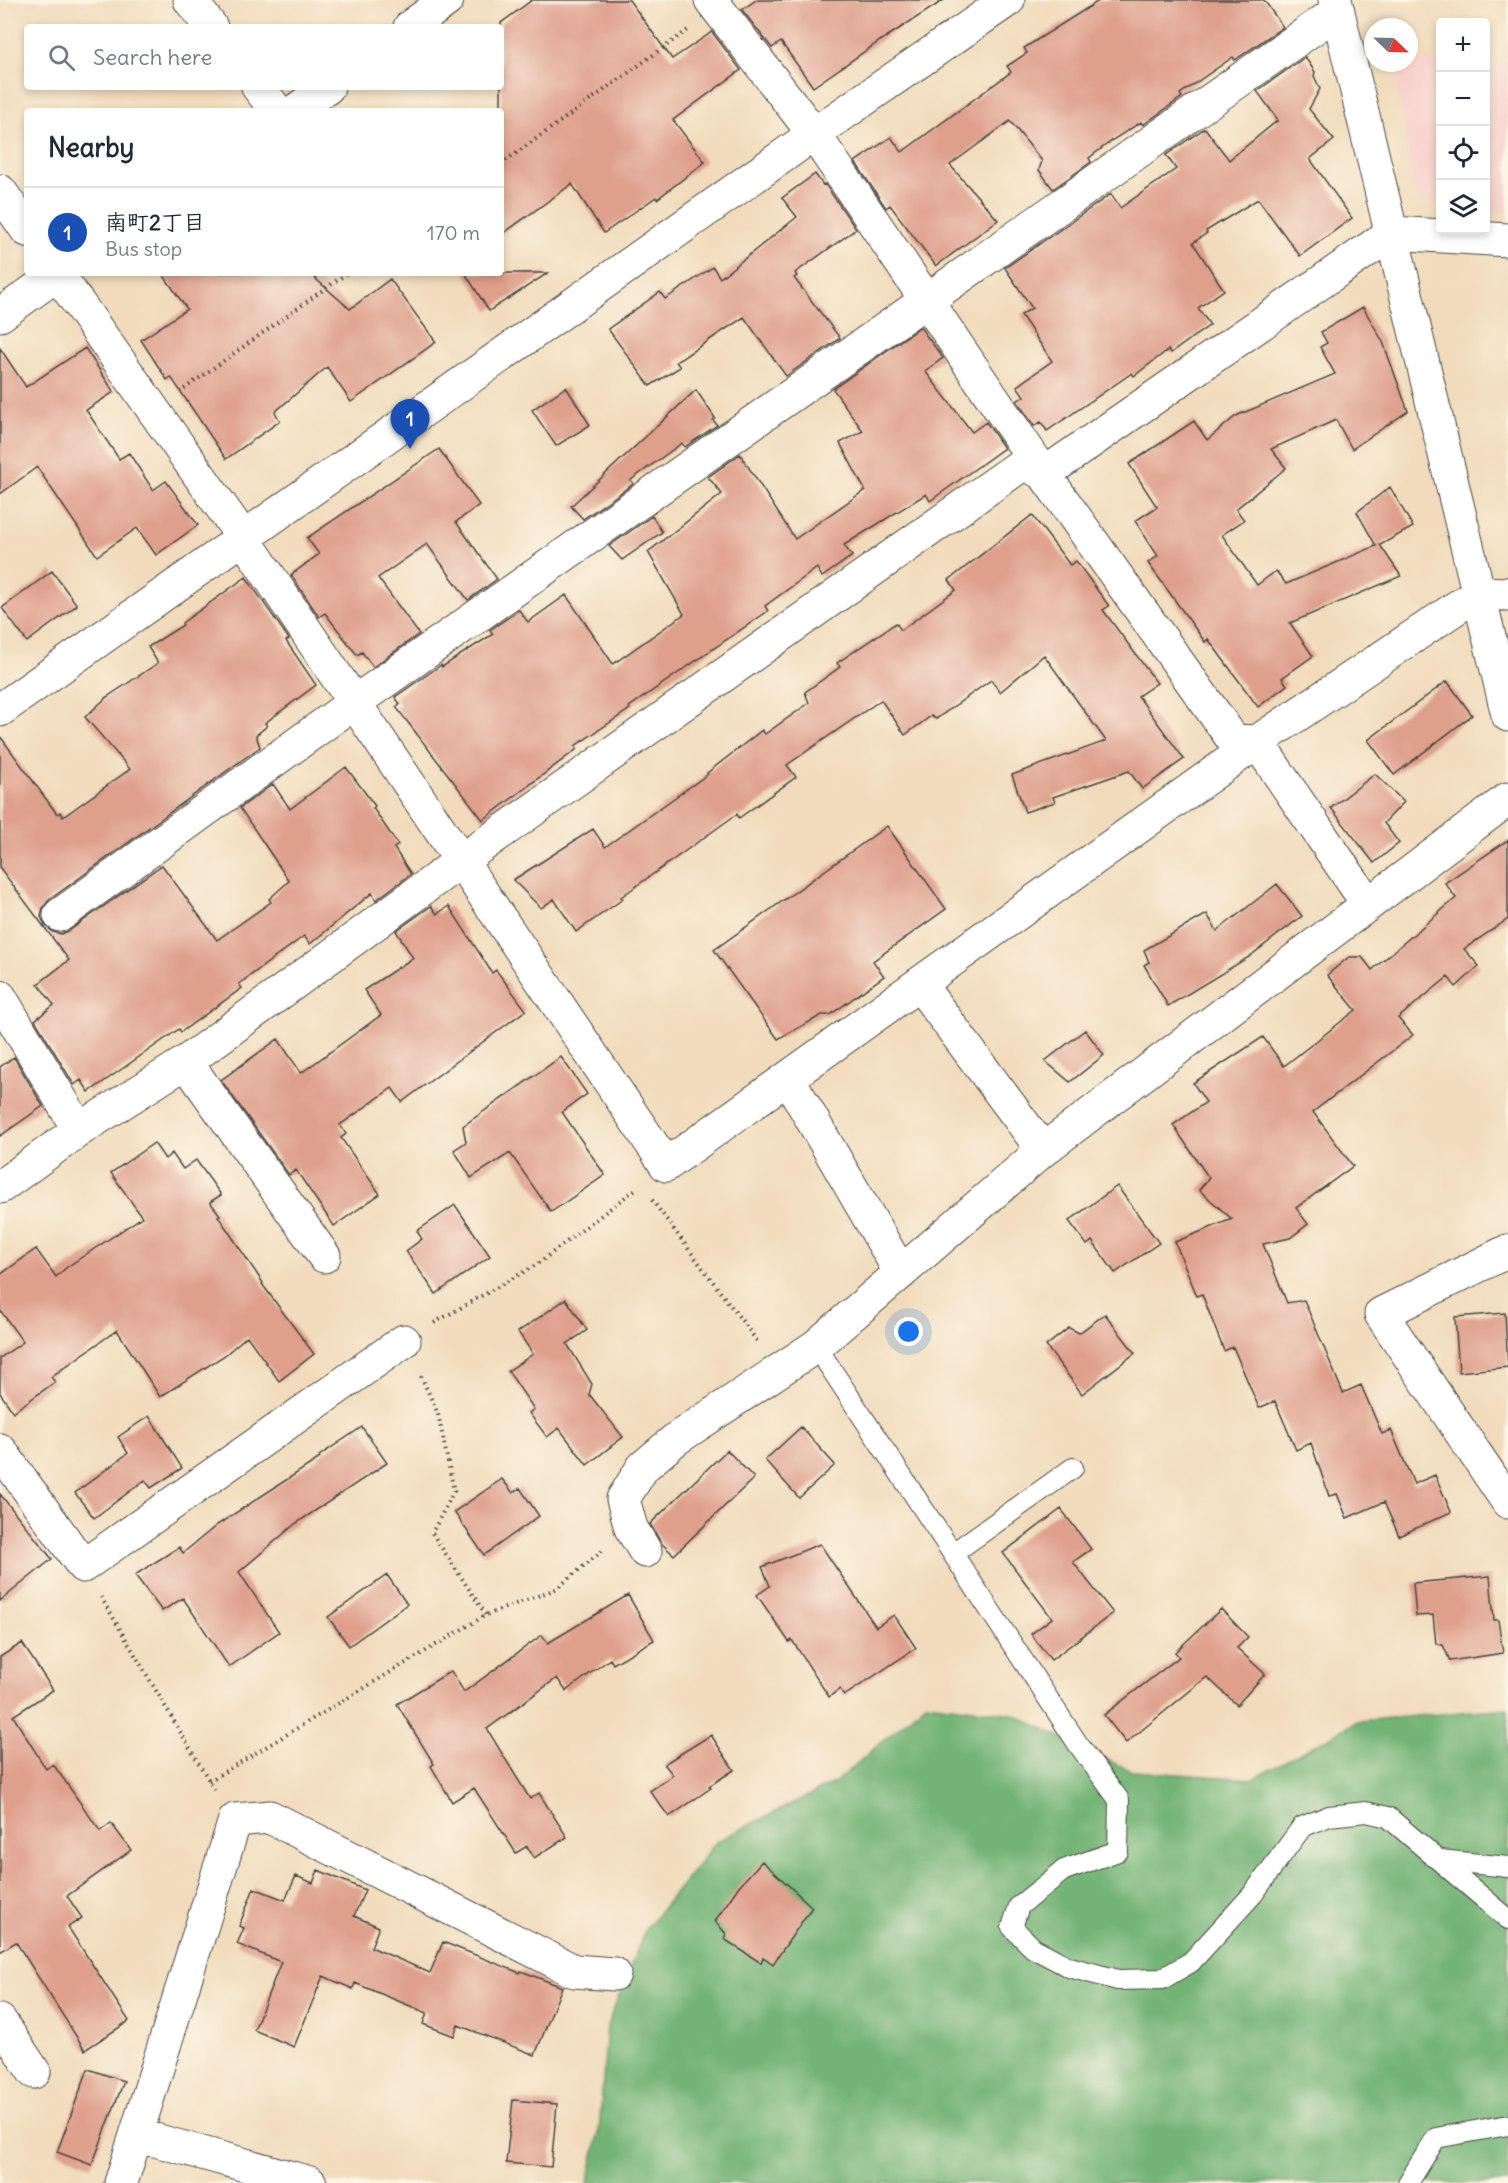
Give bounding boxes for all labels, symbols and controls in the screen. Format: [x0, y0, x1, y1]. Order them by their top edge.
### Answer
north arrow [1364, 18, 1418, 72]
map controls [1436, 18, 1490, 234]
button: + [1436, 18, 1490, 72]
search box [24, 24, 504, 90]
icon: search [45, 41, 78, 74]
text: Search here [93, 43, 212, 71]
button: − [1436, 72, 1490, 126]
button: locate [1436, 126, 1490, 180]
text: Nearby [48, 131, 134, 164]
button: layers [1436, 180, 1490, 234]
text: 南町2丁目 [105, 208, 205, 236]
text: 1 [64, 220, 71, 245]
text: 170 m [427, 220, 480, 245]
text: Bus stop [105, 236, 182, 261]
pin: 1 [390, 400, 430, 449]
your location [894, 1317, 923, 1346]

